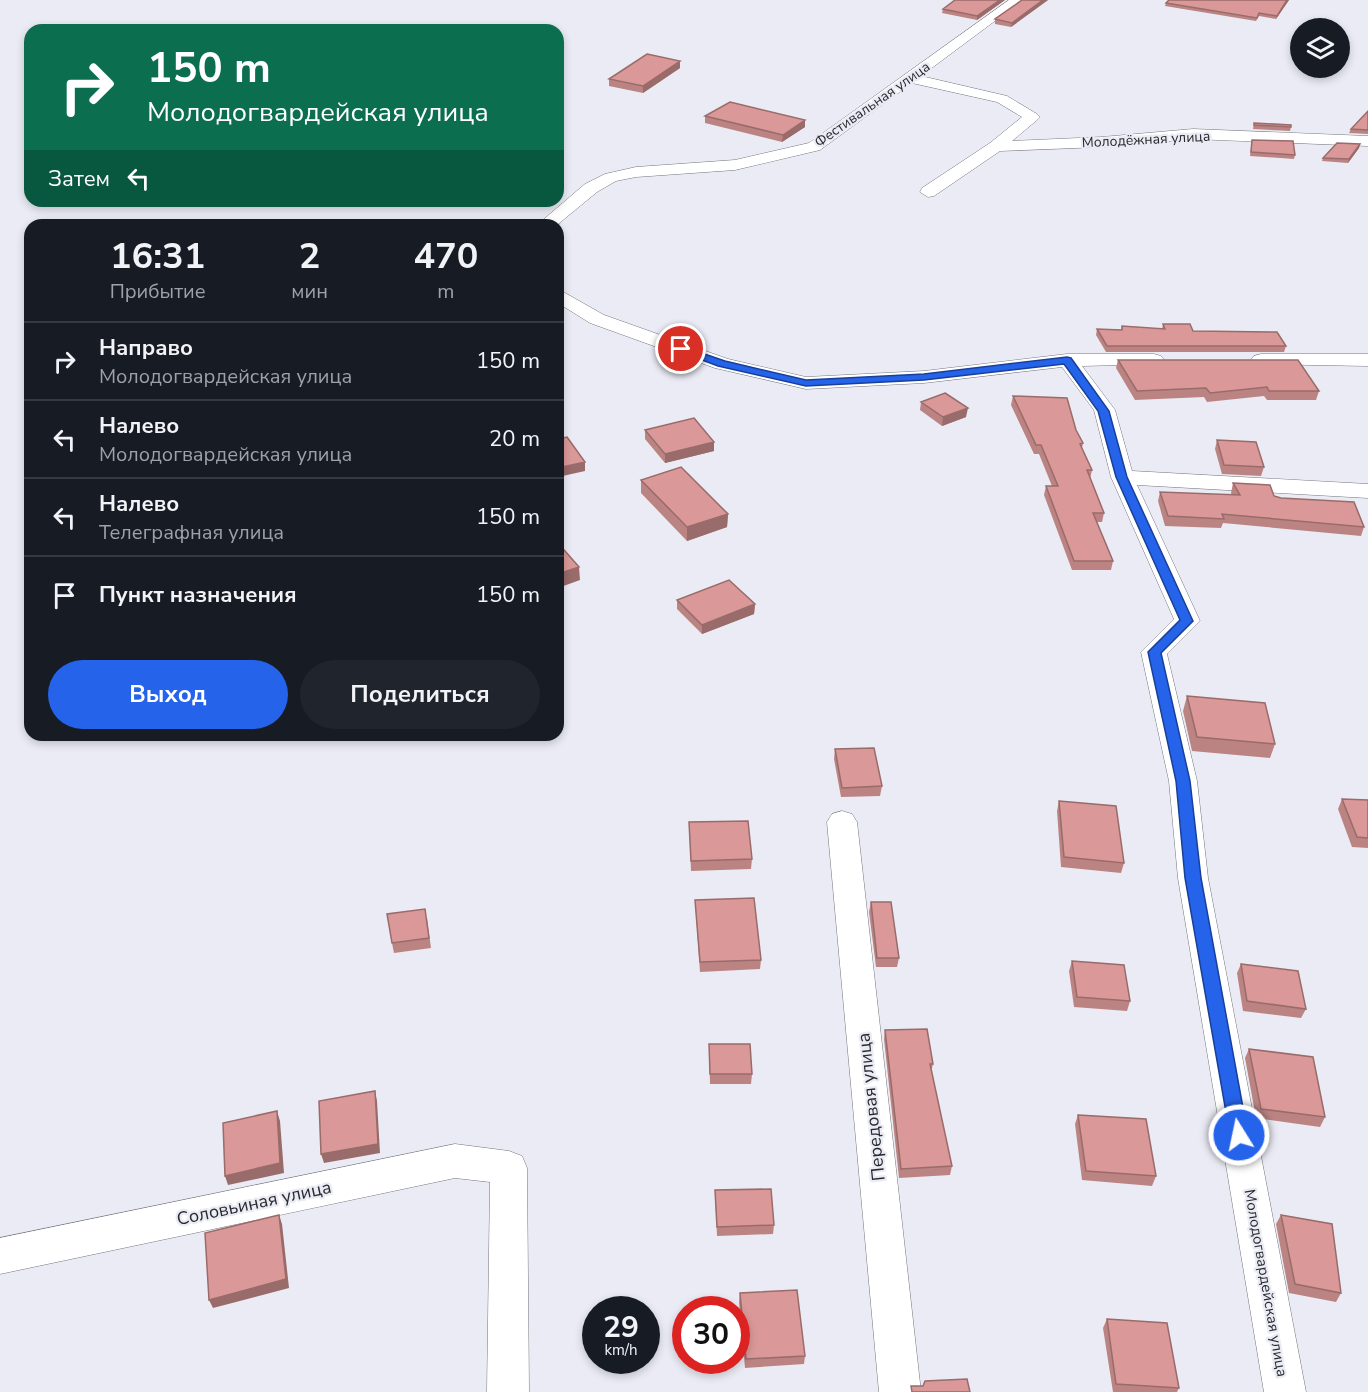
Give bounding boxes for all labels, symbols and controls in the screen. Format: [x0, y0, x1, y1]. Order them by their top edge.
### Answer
map controls [1290, 18, 1350, 78]
button: layers [1290, 18, 1350, 78]
text: 150 m [147, 40, 271, 97]
icon: right [48, 48, 126, 126]
street label: Фестивальная улица [811, 57, 934, 152]
text: Молодогвардейская улица [147, 94, 489, 131]
street label: Молодёжная улица [1081, 127, 1211, 152]
icon: left [122, 162, 155, 195]
text: Затем [48, 164, 110, 194]
text: 16:31 [110, 232, 205, 281]
text: 2 [299, 232, 320, 281]
text: 470 [414, 232, 478, 281]
text: Прибытие [110, 278, 206, 305]
text: мин [291, 278, 328, 305]
text: m [437, 278, 454, 305]
pin [655, 323, 706, 374]
icon: arrive [664, 332, 697, 365]
text: Направо [99, 333, 193, 363]
icon: right [48, 345, 81, 378]
text: 150 m [476, 346, 540, 376]
text: Молодогвардейская улица [99, 363, 352, 390]
text: Налево [99, 411, 179, 441]
icon: left [48, 423, 81, 456]
text: 20 m [489, 424, 540, 454]
text: Молодогвардейская улица [99, 441, 352, 468]
text: Налево [99, 489, 179, 519]
icon: left [48, 501, 81, 534]
text: 150 m [476, 502, 540, 532]
text: Телеграфная улица [99, 519, 284, 546]
icon: arrive [48, 579, 81, 612]
text: Пункт назначения [99, 580, 297, 610]
text: 150 m [476, 580, 540, 610]
button: Выход [48, 660, 288, 729]
button: Поделиться [300, 660, 540, 729]
street label: Передовая улица [851, 1032, 891, 1182]
position arrow [1207, 1103, 1271, 1167]
street label: Соловьиная улица [175, 1175, 333, 1231]
street label: Молодогвардейская улица [1240, 1188, 1292, 1378]
speed limit sign: 30 [672, 1296, 750, 1374]
text: 29 [603, 1307, 639, 1348]
text: km/h [604, 1340, 638, 1360]

